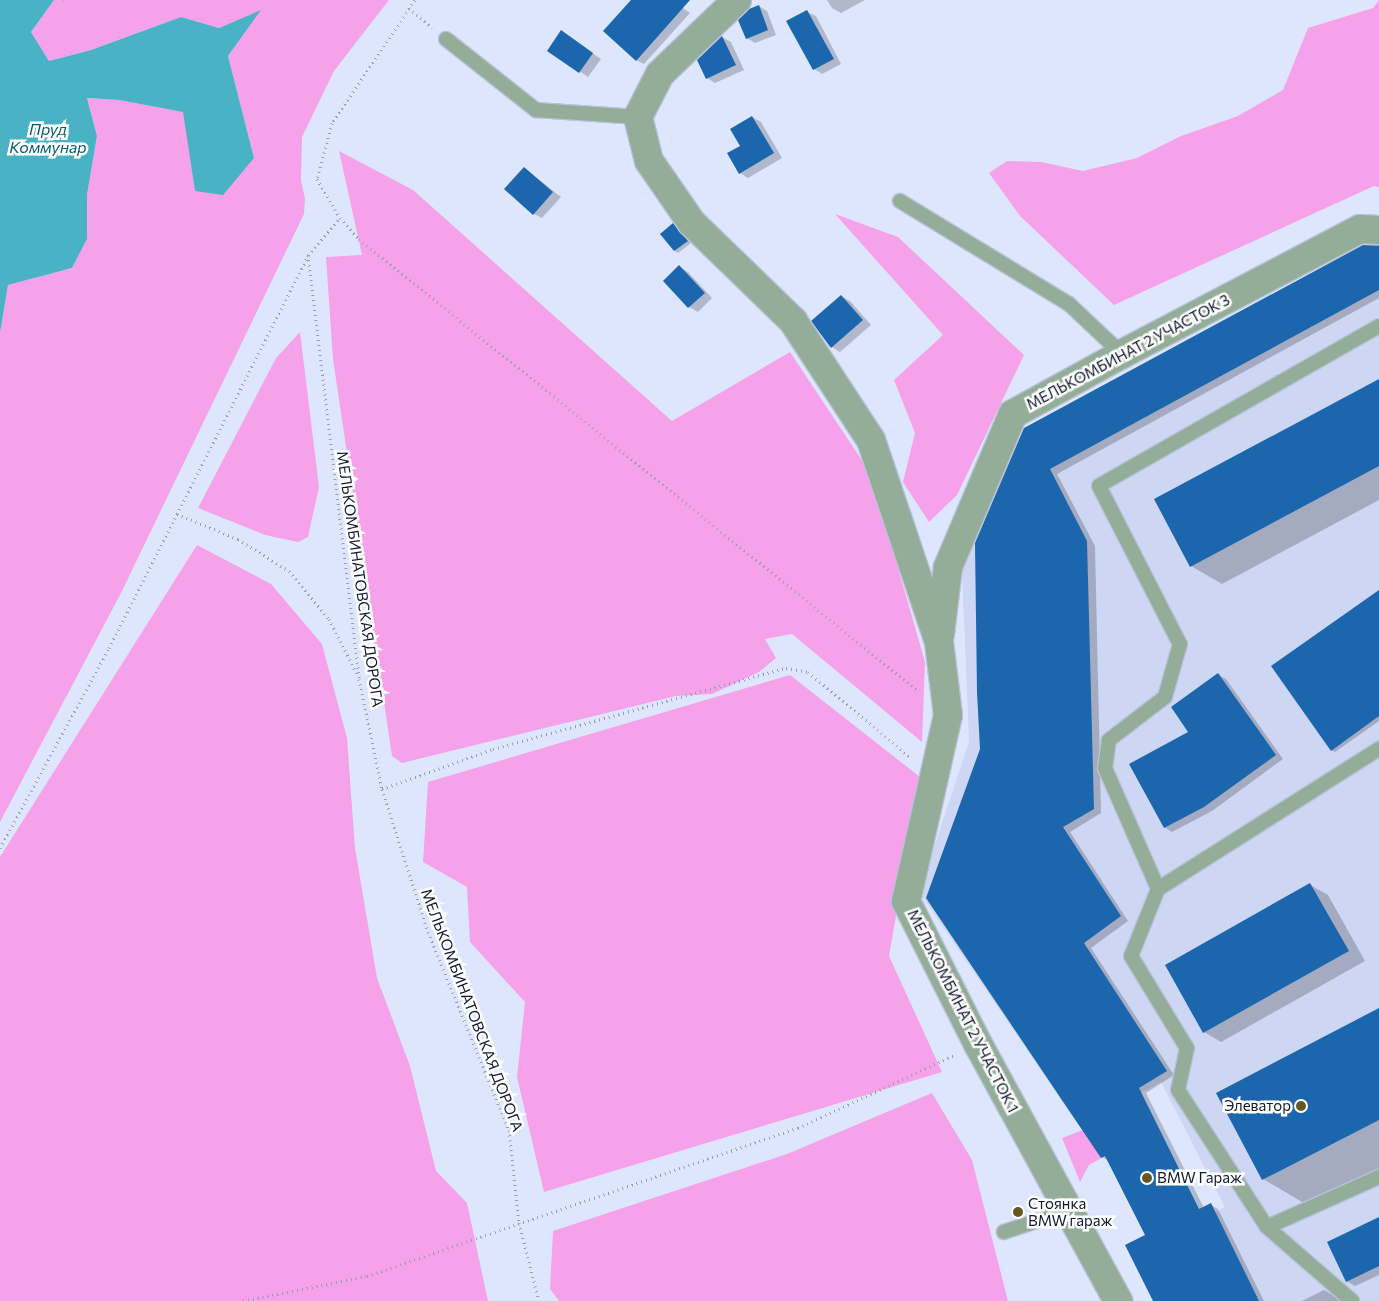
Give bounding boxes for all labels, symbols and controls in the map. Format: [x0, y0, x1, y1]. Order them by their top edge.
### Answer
water label: Пруд Коммунар [9, 119, 87, 157]
street label: МЕЛЬКОМБИНАТ 2 УЧАСТОК 3 [1023, 291, 1233, 413]
street label: МЕЛЬКОМБИНАТОВСКАЯ ДОРОГА [333, 450, 387, 708]
street label: МЕЛЬКОМБИНАТОВСКАЯ ДОРОГА [417, 886, 527, 1134]
street label: МЕЛЬКОМБИНАТ 2 УЧАСТОК 1 [904, 906, 1022, 1116]
place label: Элеватор [1224, 1097, 1291, 1115]
marker: Элеватор [1295, 1100, 1307, 1112]
place label: BMW Гараж [1157, 1169, 1242, 1187]
marker: BMW Гараж [1141, 1172, 1153, 1184]
place label: Стоянка BMW гараж [1028, 1194, 1112, 1229]
marker: Стоянка BMW гараж [1012, 1206, 1024, 1218]

